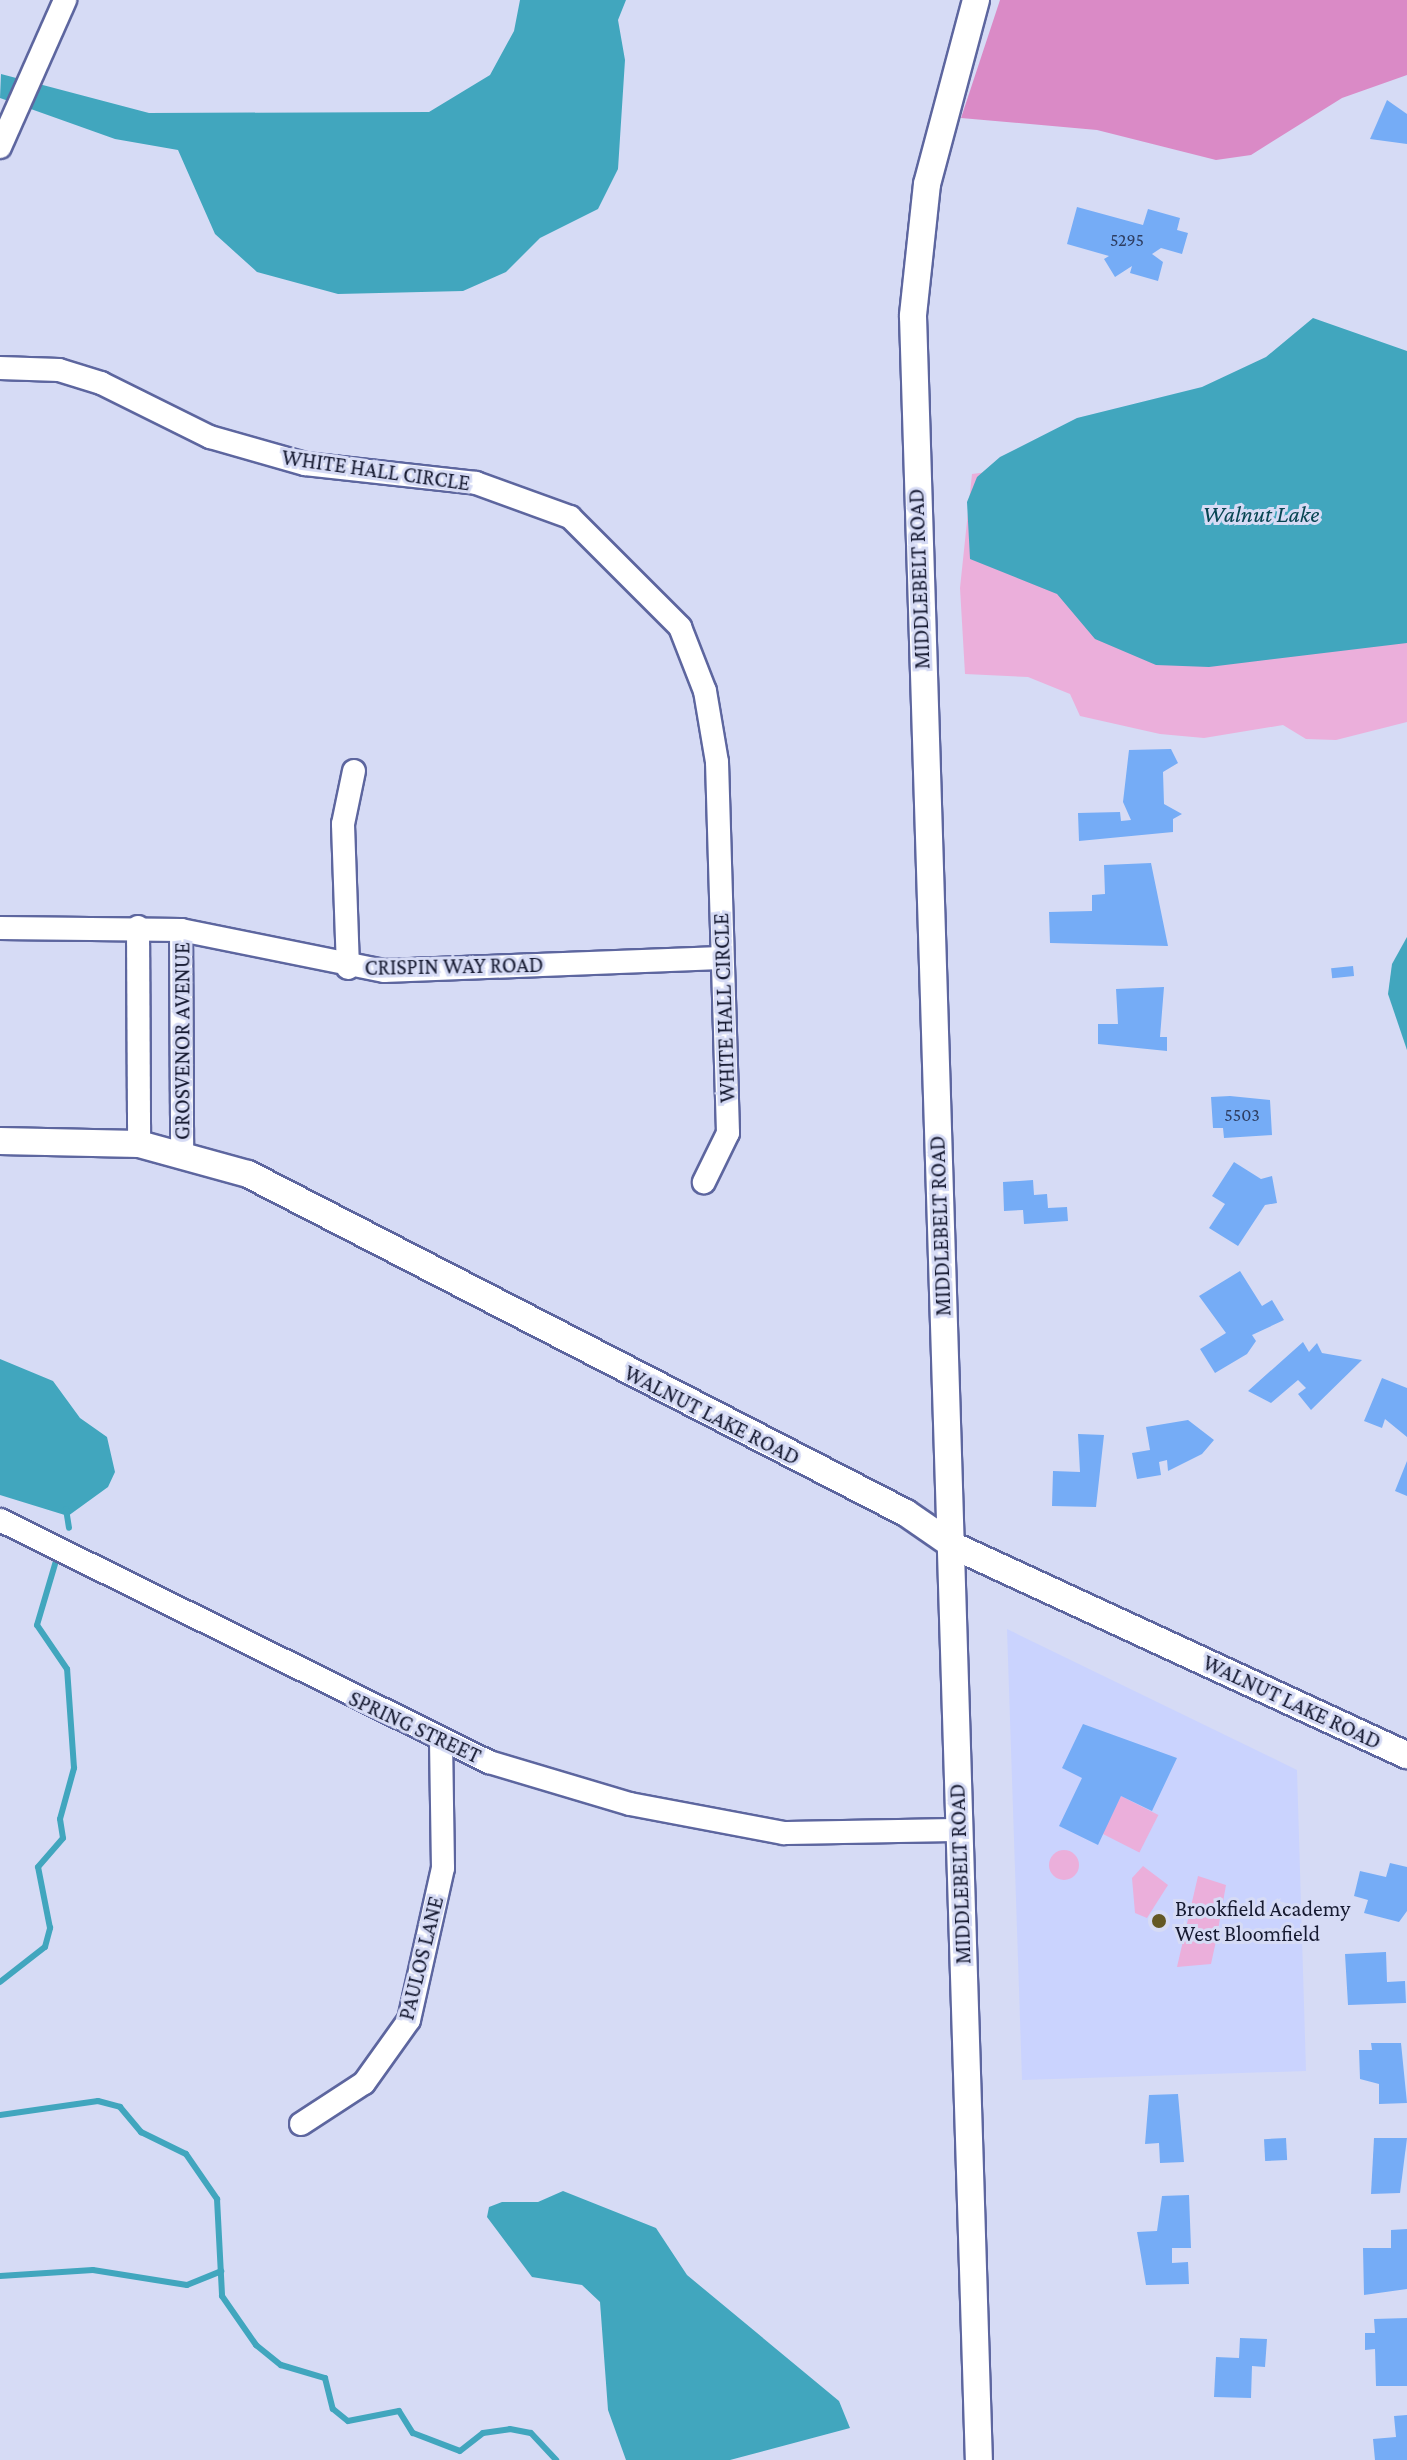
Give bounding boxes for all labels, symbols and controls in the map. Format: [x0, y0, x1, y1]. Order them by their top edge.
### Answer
house number: 5295 [1110, 229, 1144, 251]
street label: WHITE HALL CIRCLE [280, 444, 472, 496]
street label: MIDDLEBELT ROAD [903, 488, 935, 670]
water label: Walnut Lake [1203, 500, 1319, 528]
street label: WHITE HALL CIRCLE [707, 913, 741, 1103]
street label: GROSVENOR AVENUE [169, 942, 195, 1140]
street label: CRISPIN WAY ROAD [364, 951, 544, 981]
house number: 5503 [1224, 1104, 1260, 1126]
street label: MIDDLEBELT ROAD [924, 1135, 956, 1317]
street label: WALNUT LAKE ROAD [620, 1359, 804, 1471]
street label: WALNUT LAKE ROAD [1199, 1649, 1385, 1755]
street label: SPRING STREET [345, 1685, 485, 1769]
street label: MIDDLEBELT ROAD [944, 1783, 976, 1965]
street label: PAULOS LANE [393, 1893, 449, 2023]
place label: Brookfield Academy West Bloomfield [1175, 1895, 1350, 1946]
marker: Brookfield Academy West Bloomfield [1150, 1912, 1168, 1930]

